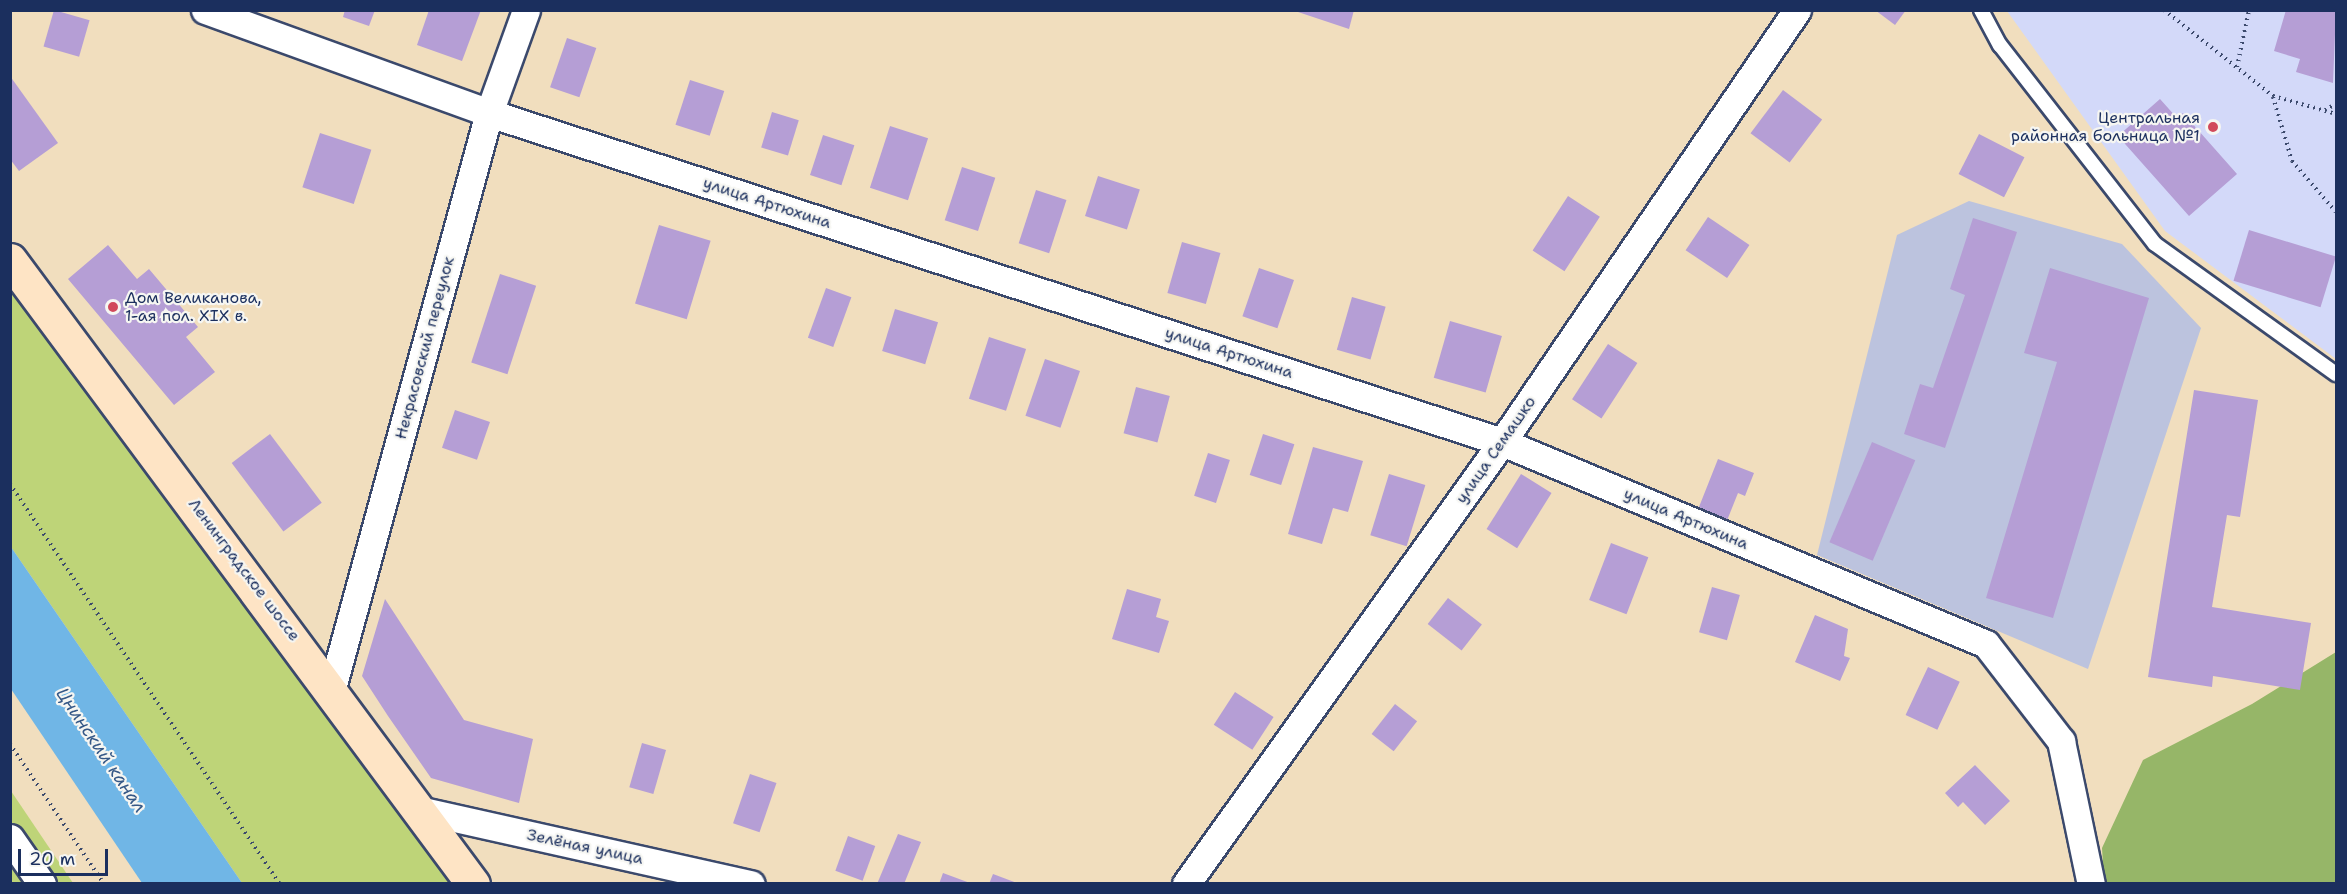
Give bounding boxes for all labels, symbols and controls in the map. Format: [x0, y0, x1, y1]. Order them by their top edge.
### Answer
place label: Центральная районная больница №1 [2011, 108, 2200, 146]
marker: Центральная районная больница №1 [2204, 118, 2222, 136]
street label: улица Артюхина [701, 173, 833, 233]
street label: Некрасовский переулок [391, 255, 459, 441]
place label: Дом Великанова, 1-ая пол. XIX в. [125, 288, 262, 326]
marker: Дом Великанова, 1-ая пол. XIX в. [106, 300, 120, 314]
street label: улица Артюхина [1163, 323, 1295, 383]
street label: улица Семашко [1452, 393, 1540, 507]
street label: улица Артюхина [1621, 484, 1751, 554]
street label: Ленинградское шоссе [184, 495, 304, 645]
water label: Цнинский канал [51, 683, 151, 817]
street label: Зелёная улица [525, 825, 645, 869]
scale bar [21, 837, 111, 875]
text: 20 m [29, 847, 75, 871]

